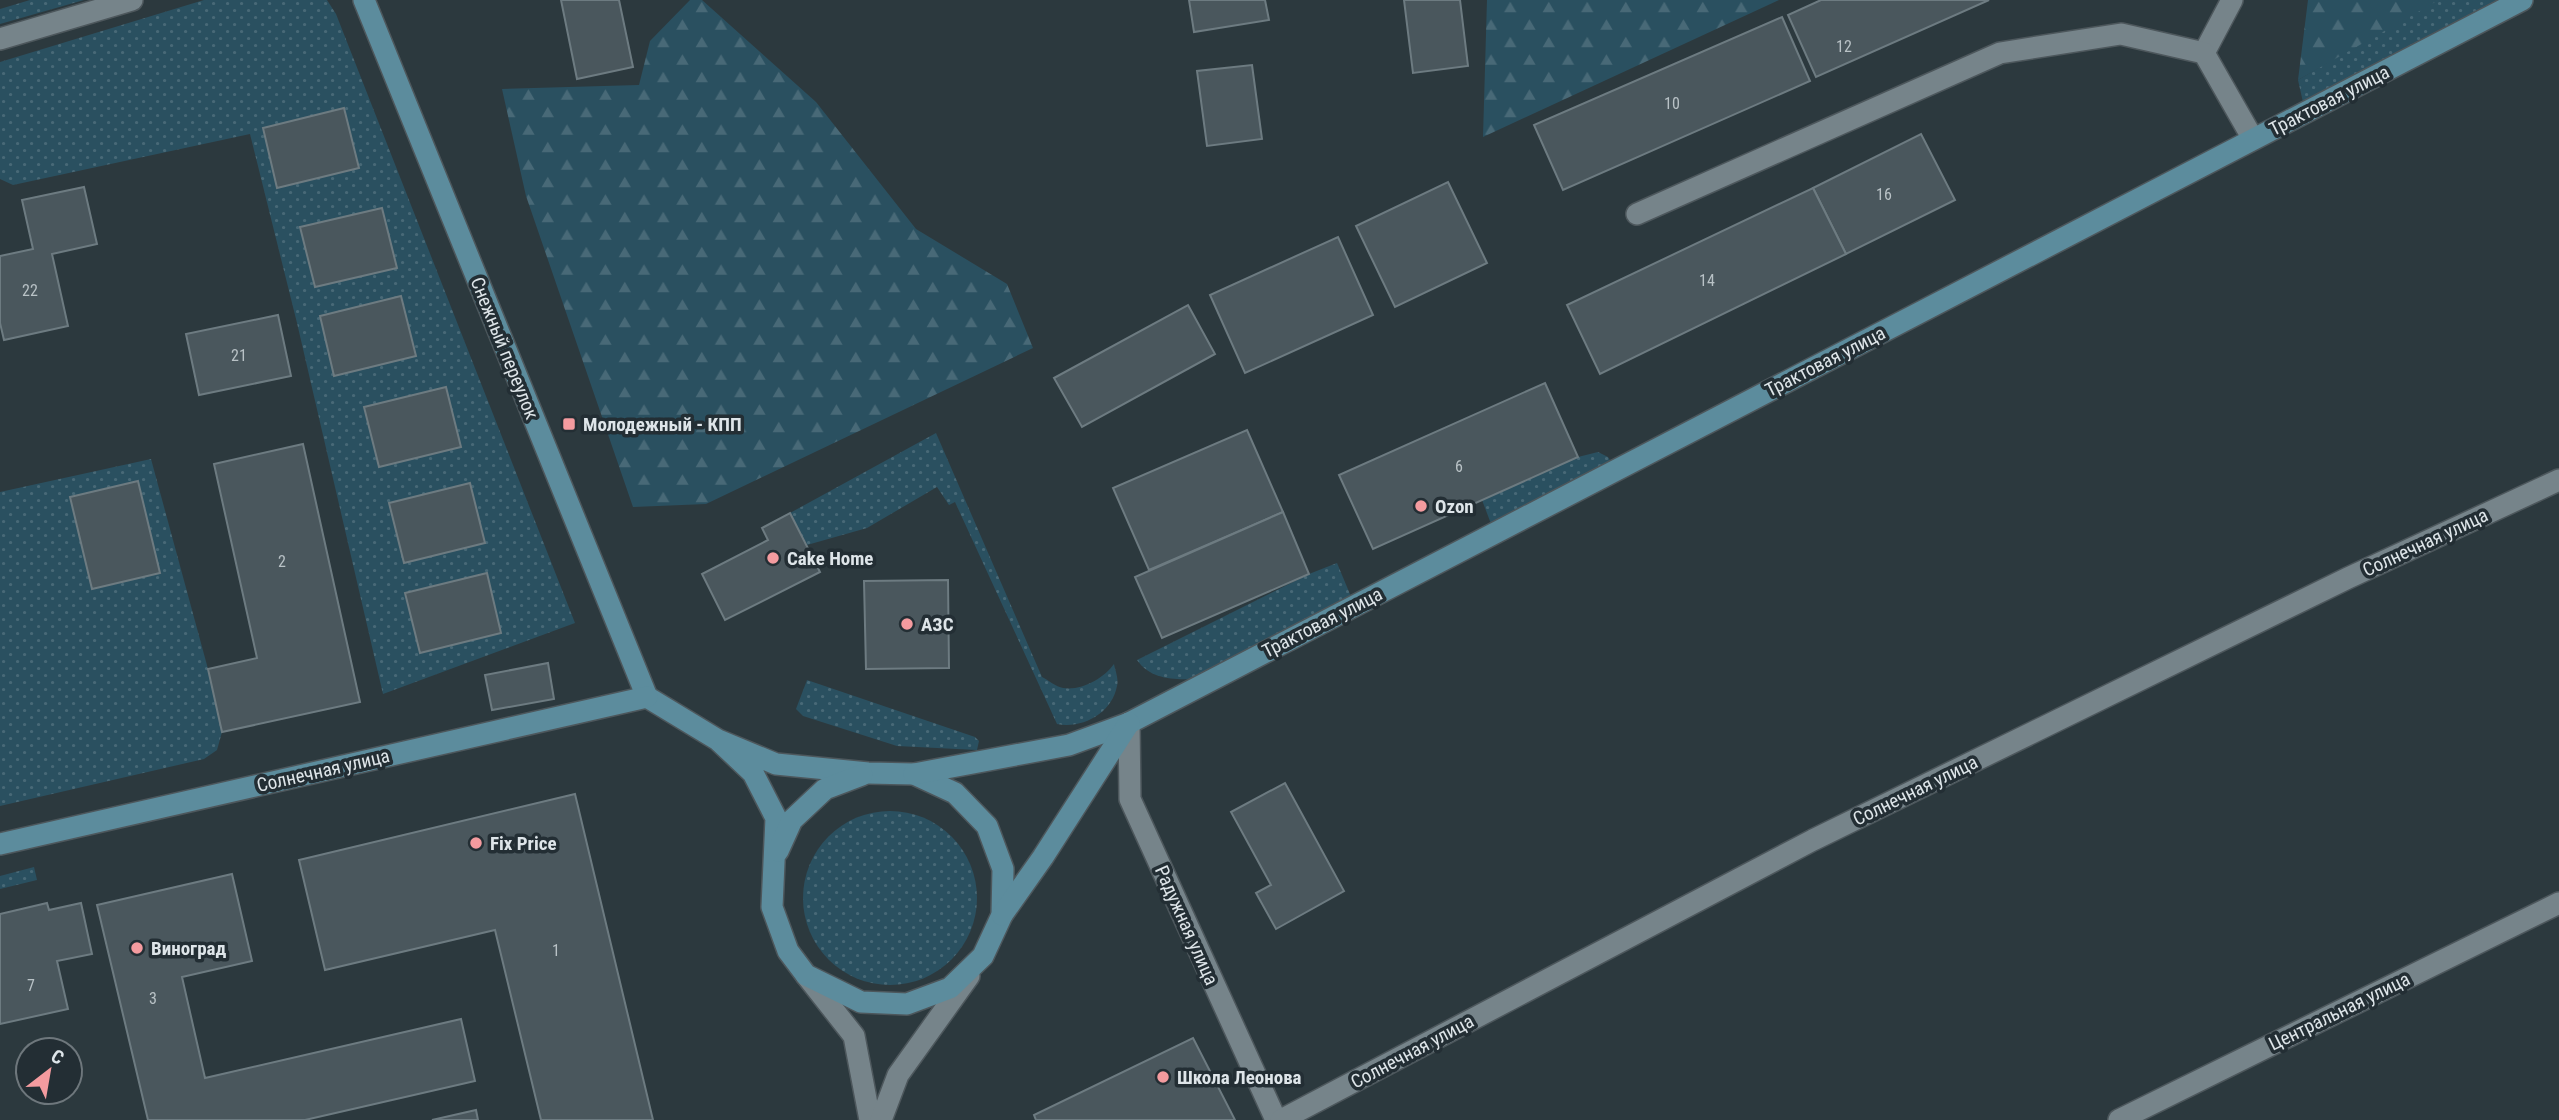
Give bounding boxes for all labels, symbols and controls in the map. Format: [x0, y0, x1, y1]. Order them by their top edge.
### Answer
house number: 12 [1836, 37, 1852, 56]
street label: Трактовая улица [2265, 60, 2393, 141]
house number: 10 [1664, 94, 1680, 113]
house number: 16 [1876, 185, 1892, 204]
house number: 14 [1699, 271, 1715, 290]
street label: Снежный переулок [466, 274, 544, 423]
house number: 22 [22, 281, 38, 300]
street label: Трактовая улица [1761, 321, 1889, 402]
house number: 21 [231, 346, 247, 365]
place label: Молодежный - КПП [583, 413, 742, 436]
marker: Молодежный - КПП [561, 416, 577, 432]
house number: 6 [1455, 457, 1463, 476]
place label: Ozon [1435, 495, 1474, 518]
marker: Ozon [1413, 498, 1429, 514]
street label: Солнечная улица [2359, 503, 2492, 582]
place label: Cake Home [787, 547, 873, 570]
marker: Cake Home [765, 550, 781, 566]
house number: 2 [278, 552, 286, 571]
street label: Трактовая улица [1258, 582, 1386, 663]
place label: АЗС [921, 613, 954, 636]
marker: АЗС [899, 616, 915, 632]
street label: Солнечная улица [254, 744, 392, 797]
street label: Солнечная улица [1849, 750, 1981, 831]
place label: Fix Price [490, 832, 557, 855]
marker: Fix Price [468, 835, 484, 851]
street label: Радужная улица [1150, 862, 1223, 989]
place label: Виноград [151, 937, 227, 960]
marker: Виноград [129, 940, 145, 956]
house number: 1 [552, 941, 560, 960]
street label: Центральная улица [2265, 967, 2414, 1056]
house number: 7 [27, 976, 35, 995]
house number: 3 [149, 989, 157, 1008]
street label: Солнечная улица [1347, 1009, 1478, 1093]
north arrow [14, 1036, 84, 1106]
text: С [47, 1044, 68, 1070]
place label: Школа Леонова [1177, 1066, 1302, 1089]
marker: Школа Леонова [1155, 1069, 1171, 1085]

